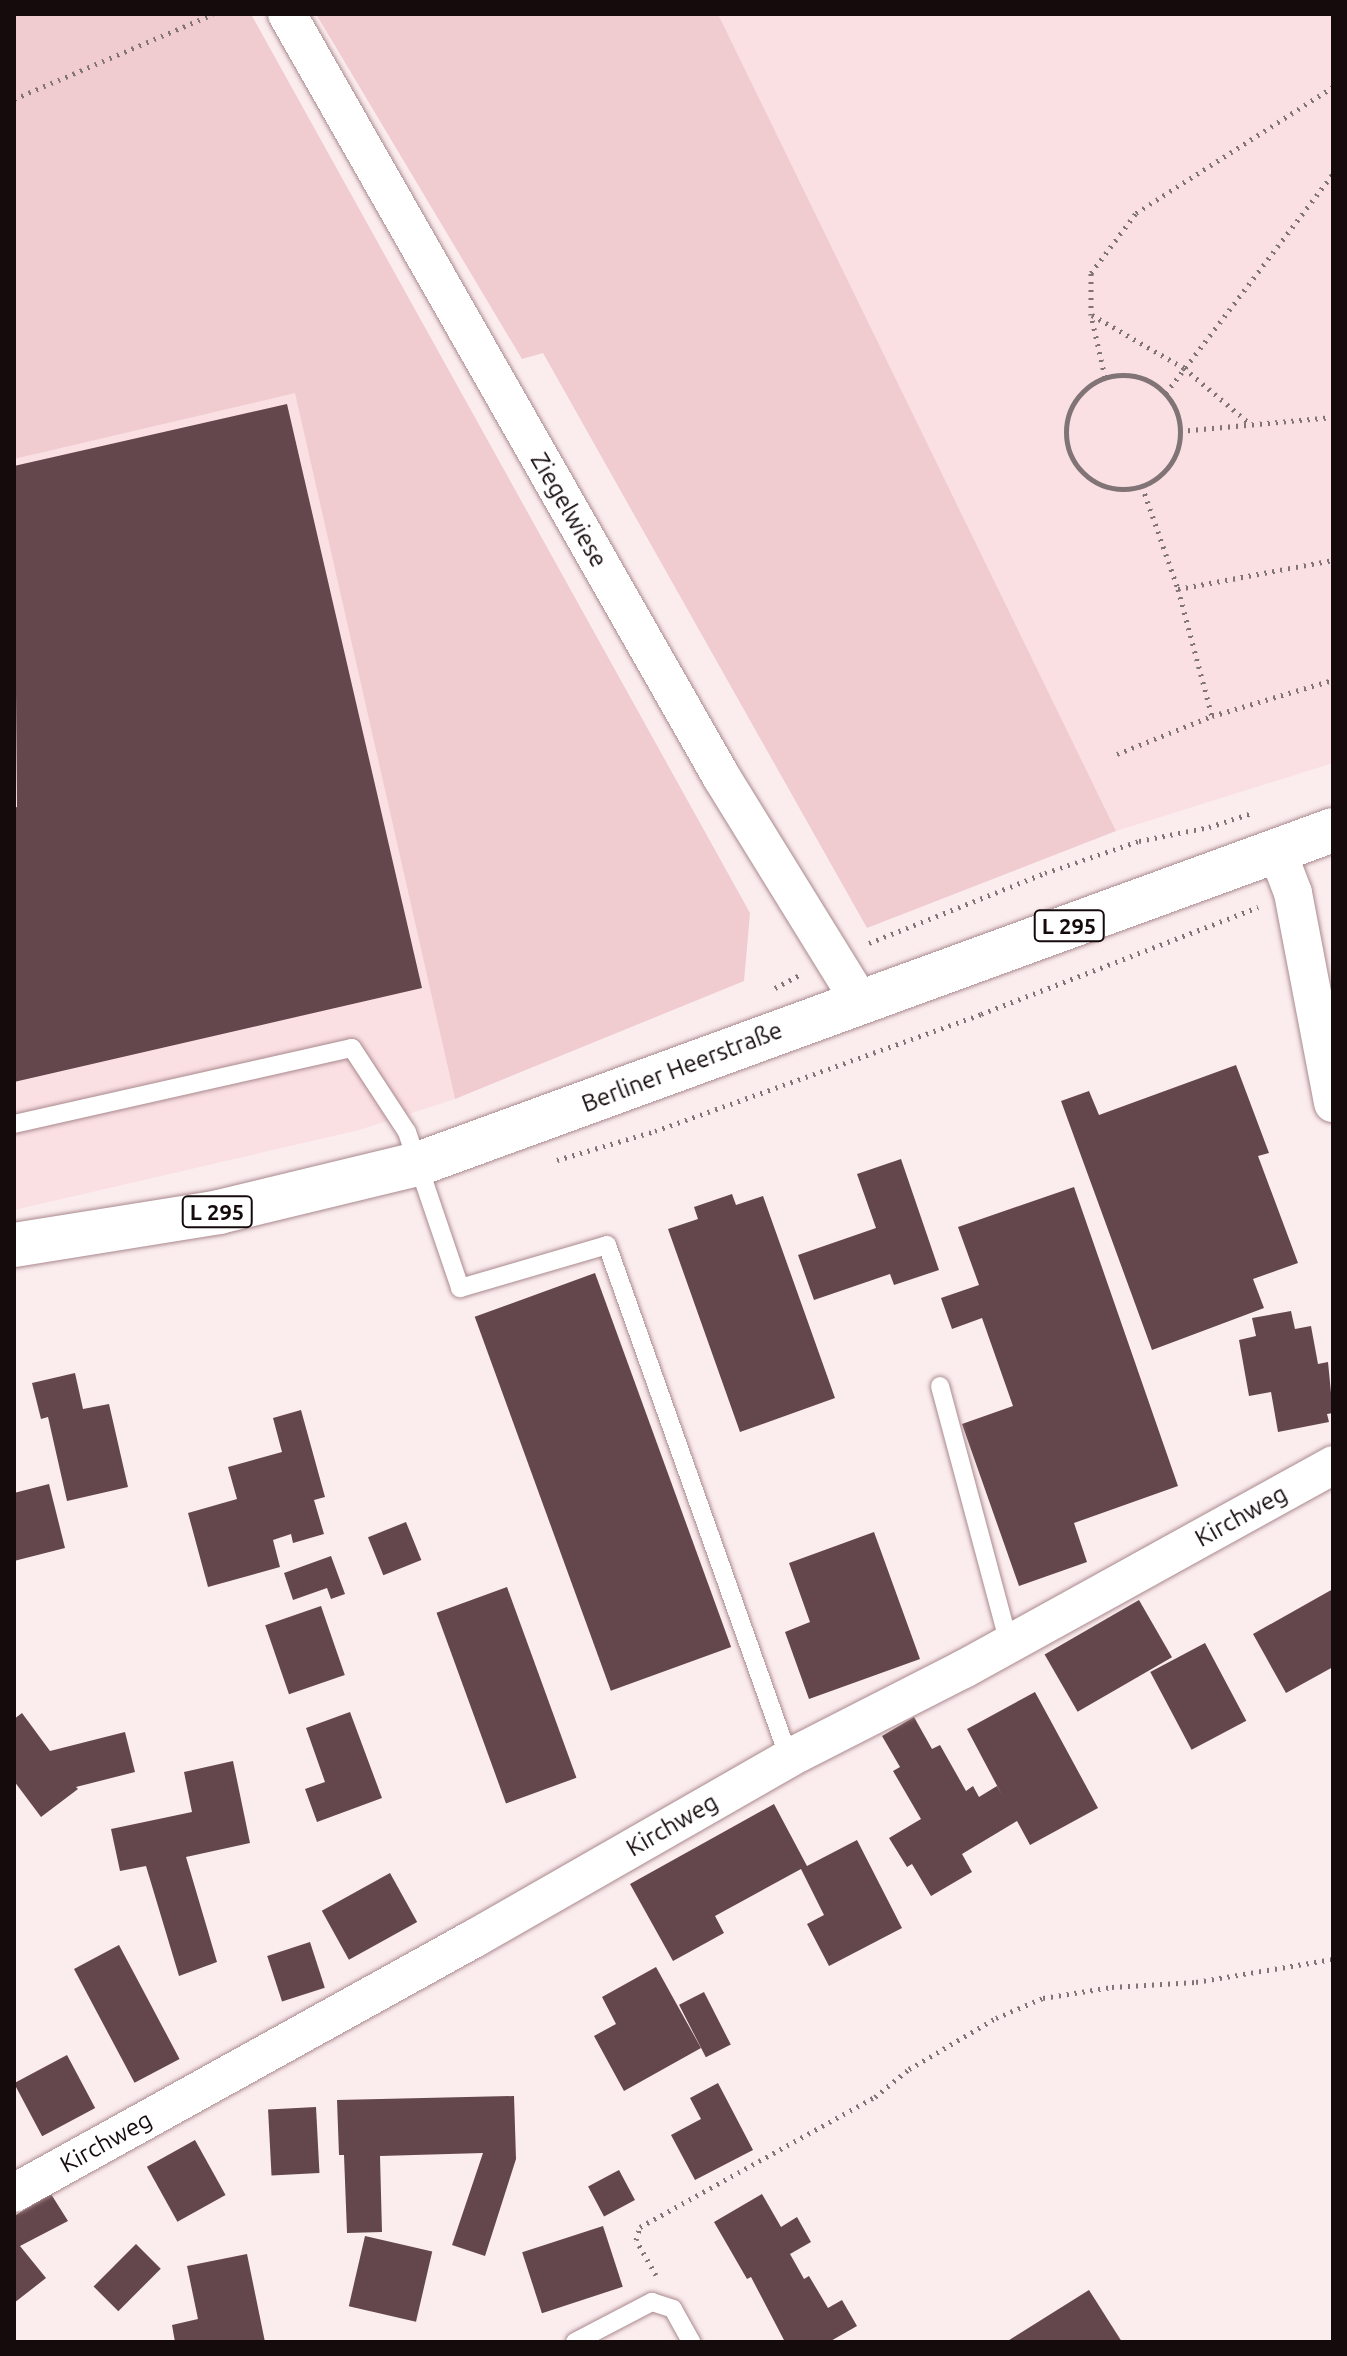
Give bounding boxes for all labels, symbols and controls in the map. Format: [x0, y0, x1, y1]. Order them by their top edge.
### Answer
street label: Ziegelwiese [525, 448, 613, 572]
road number: L 295 [1033, 908, 1105, 944]
street label: Berliner Heerstraße [578, 1015, 786, 1119]
road number: L 295 [181, 1194, 253, 1230]
street label: Kirchweg [1190, 1479, 1292, 1553]
street label: Kirchweg [621, 1787, 723, 1863]
street label: Kirchweg [55, 2105, 157, 2179]

